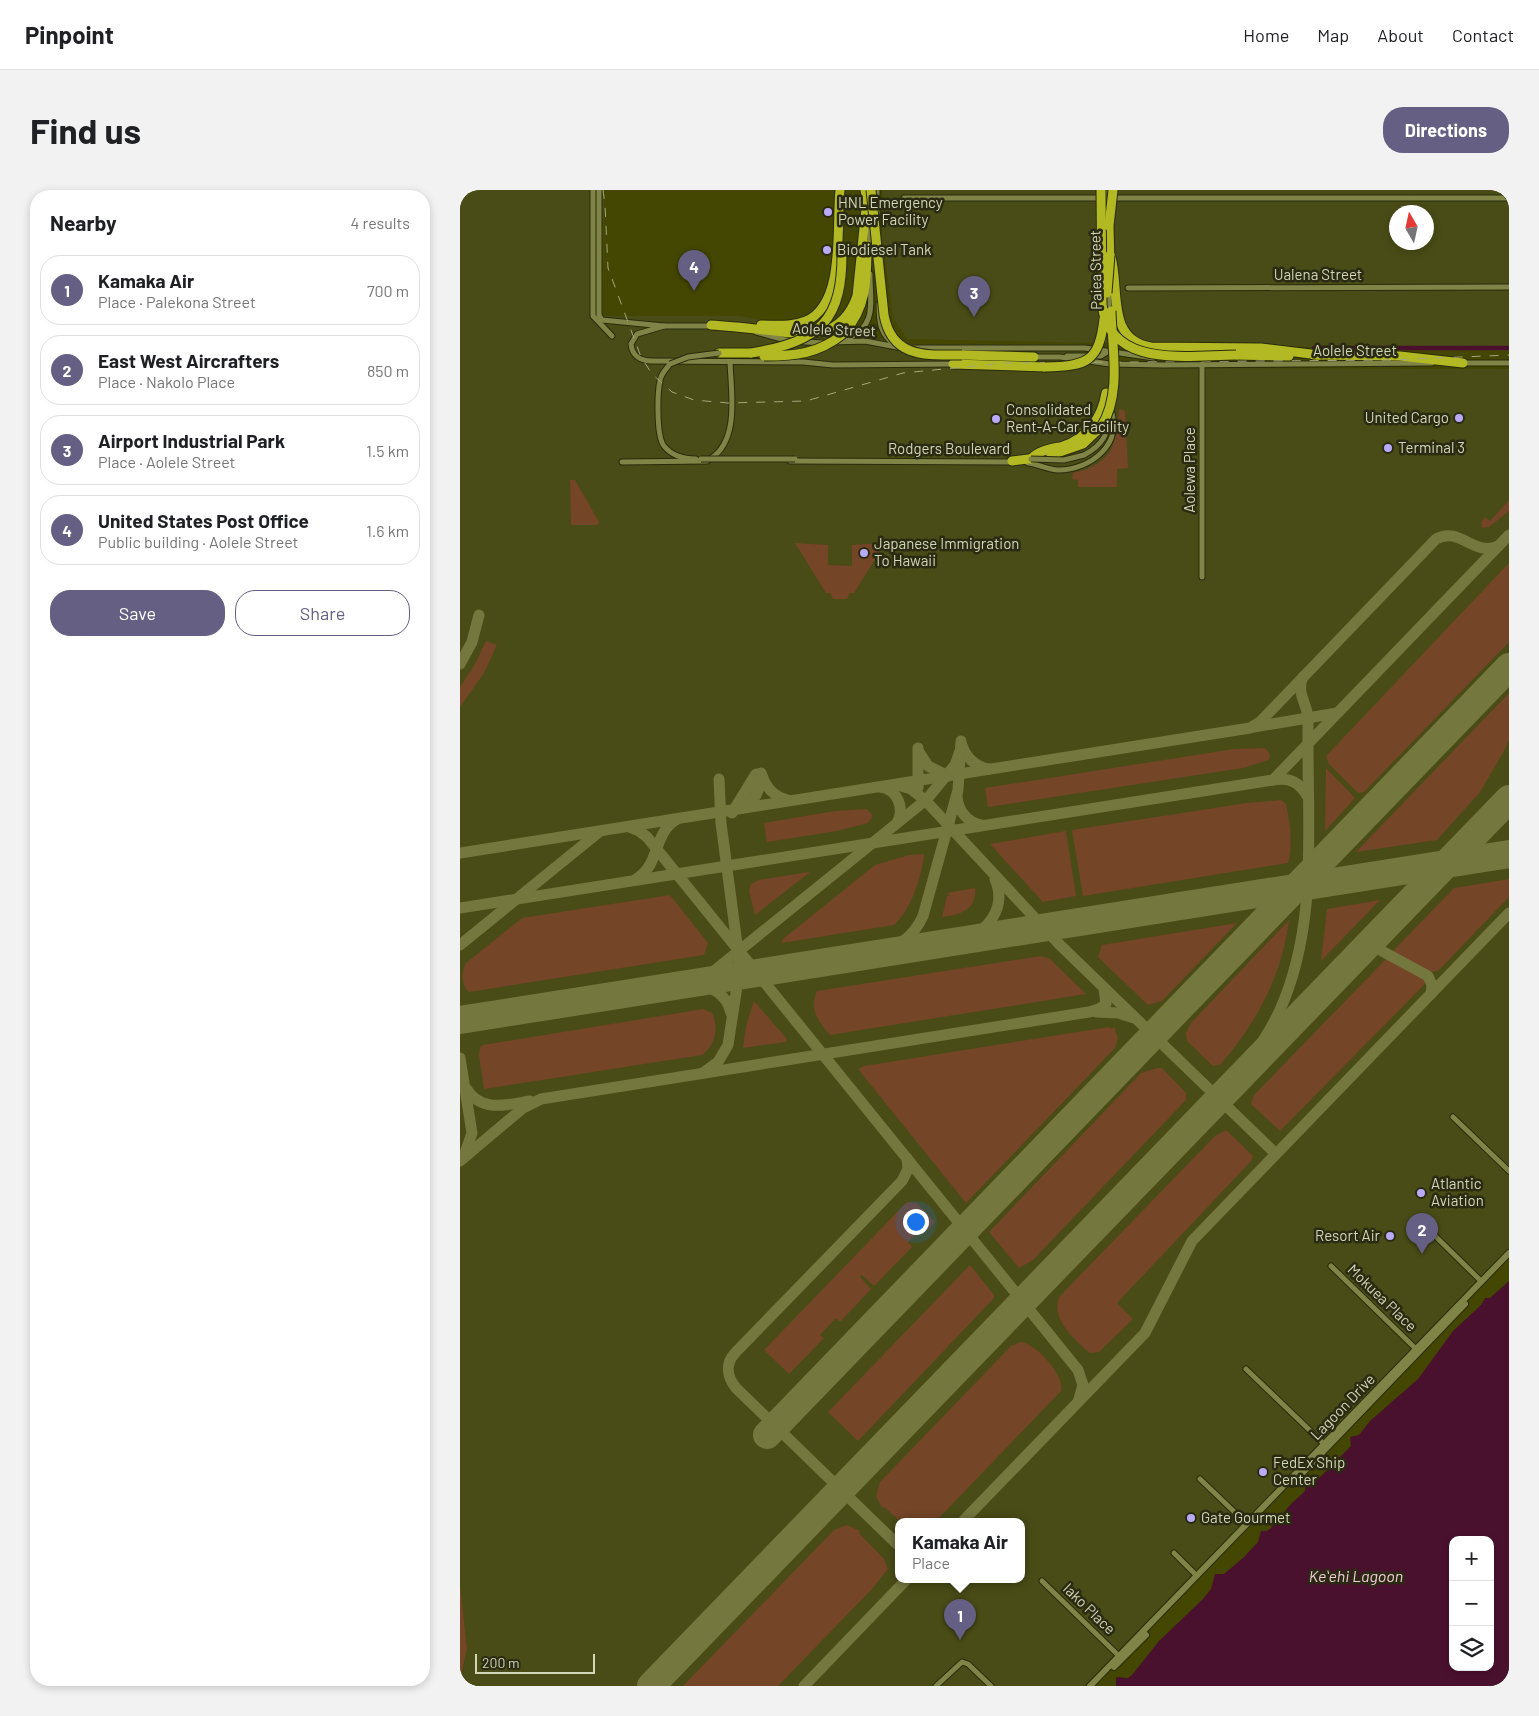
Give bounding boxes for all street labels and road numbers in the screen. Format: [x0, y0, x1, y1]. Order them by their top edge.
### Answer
street label: Paiea Street [1085, 230, 1105, 310]
street label: Ualena Street [1274, 265, 1362, 283]
street label: Aolele Street [792, 319, 876, 339]
street label: Aolele Street [1313, 341, 1397, 359]
street label: Aolewa Place [1180, 427, 1198, 513]
street label: Rodgers Boulevard [888, 439, 1010, 457]
street label: Mokuea Place [1345, 1260, 1421, 1335]
street label: Lagoon Drive [1306, 1369, 1378, 1443]
street label: Iako Place [1060, 1579, 1120, 1638]

